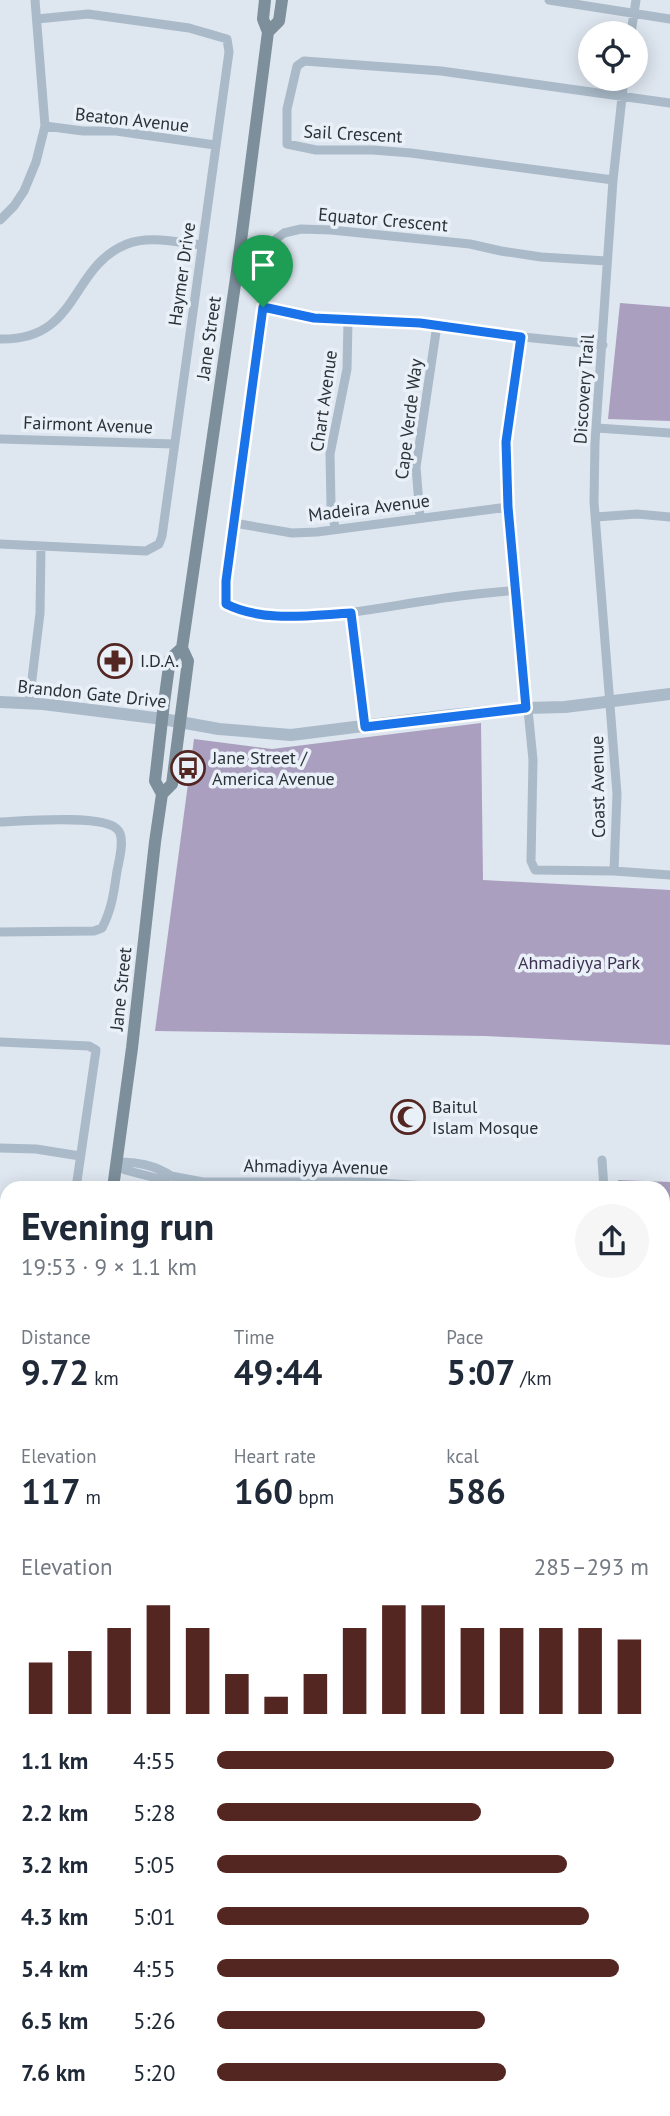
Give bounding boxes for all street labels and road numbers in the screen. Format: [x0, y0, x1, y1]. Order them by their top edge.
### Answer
street label: Beaton Avenue [74, 102, 190, 137]
street label: Sail Crescent [303, 119, 403, 148]
street label: Equator Crescent [317, 202, 449, 237]
street label: Haymer Drive [163, 221, 200, 327]
street label: Jane Street [191, 295, 226, 382]
street label: Discovery Trail [568, 332, 599, 445]
street label: Chart Avenue [305, 349, 342, 453]
street label: Cape Verde Way [390, 357, 427, 481]
street label: Fairmont Avenue [23, 411, 153, 438]
street label: Madeira Avenue [307, 489, 431, 526]
street label: Brandon Gate Drive [16, 674, 168, 713]
street label: Coast Avenue [585, 736, 610, 838]
street label: Jane Street [105, 946, 136, 1033]
street label: Ahmadiyya Avenue [243, 1154, 389, 1179]

